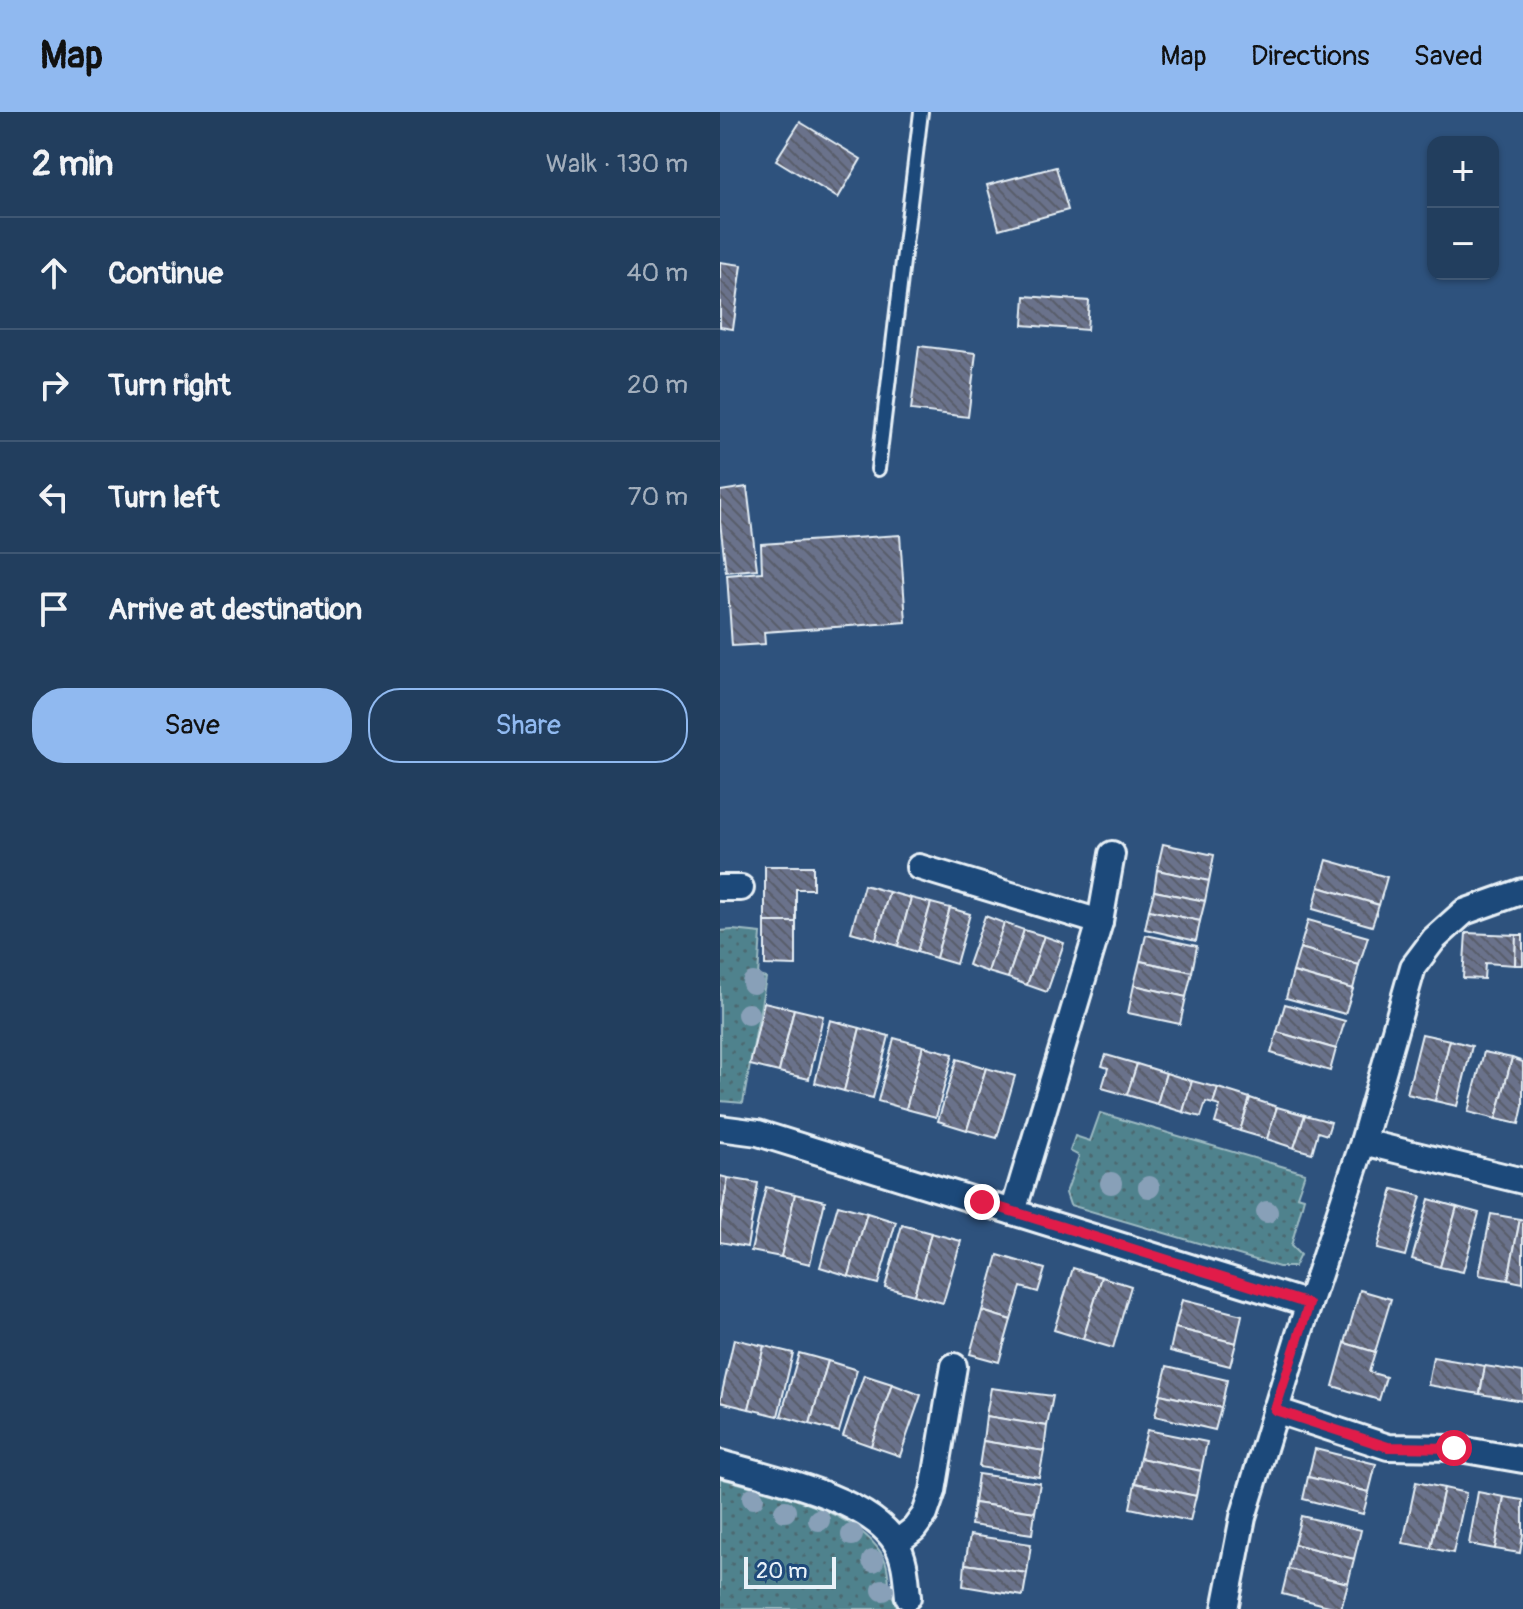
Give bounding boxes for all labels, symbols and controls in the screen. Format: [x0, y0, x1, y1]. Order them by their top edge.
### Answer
text: Map [40, 32, 103, 80]
text: Map [1160, 39, 1207, 74]
text: Directions [1251, 39, 1370, 74]
text: Saved [1414, 39, 1483, 74]
map controls [1427, 136, 1499, 280]
button: + [1427, 136, 1499, 208]
text: 2 min [32, 143, 114, 186]
text: Walk · 130 m [546, 148, 688, 180]
button: − [1427, 208, 1499, 280]
icon: ahead [32, 251, 76, 295]
text: Continue [108, 255, 223, 292]
text: 40 m [626, 257, 688, 289]
icon: right [32, 363, 76, 407]
text: Turn right [108, 367, 231, 404]
text: 20 m [627, 369, 688, 401]
icon: left [32, 475, 76, 519]
text: Turn left [108, 479, 219, 516]
text: 70 m [628, 481, 688, 513]
icon: arrive [32, 587, 76, 631]
text: Arrive at destination [108, 591, 362, 628]
button: Save [32, 688, 352, 763]
button: Share [368, 688, 688, 763]
route end [964, 1184, 1000, 1220]
route start [1436, 1430, 1472, 1466]
scale bar [744, 1553, 836, 1589]
text: 20 m [756, 1557, 808, 1585]

